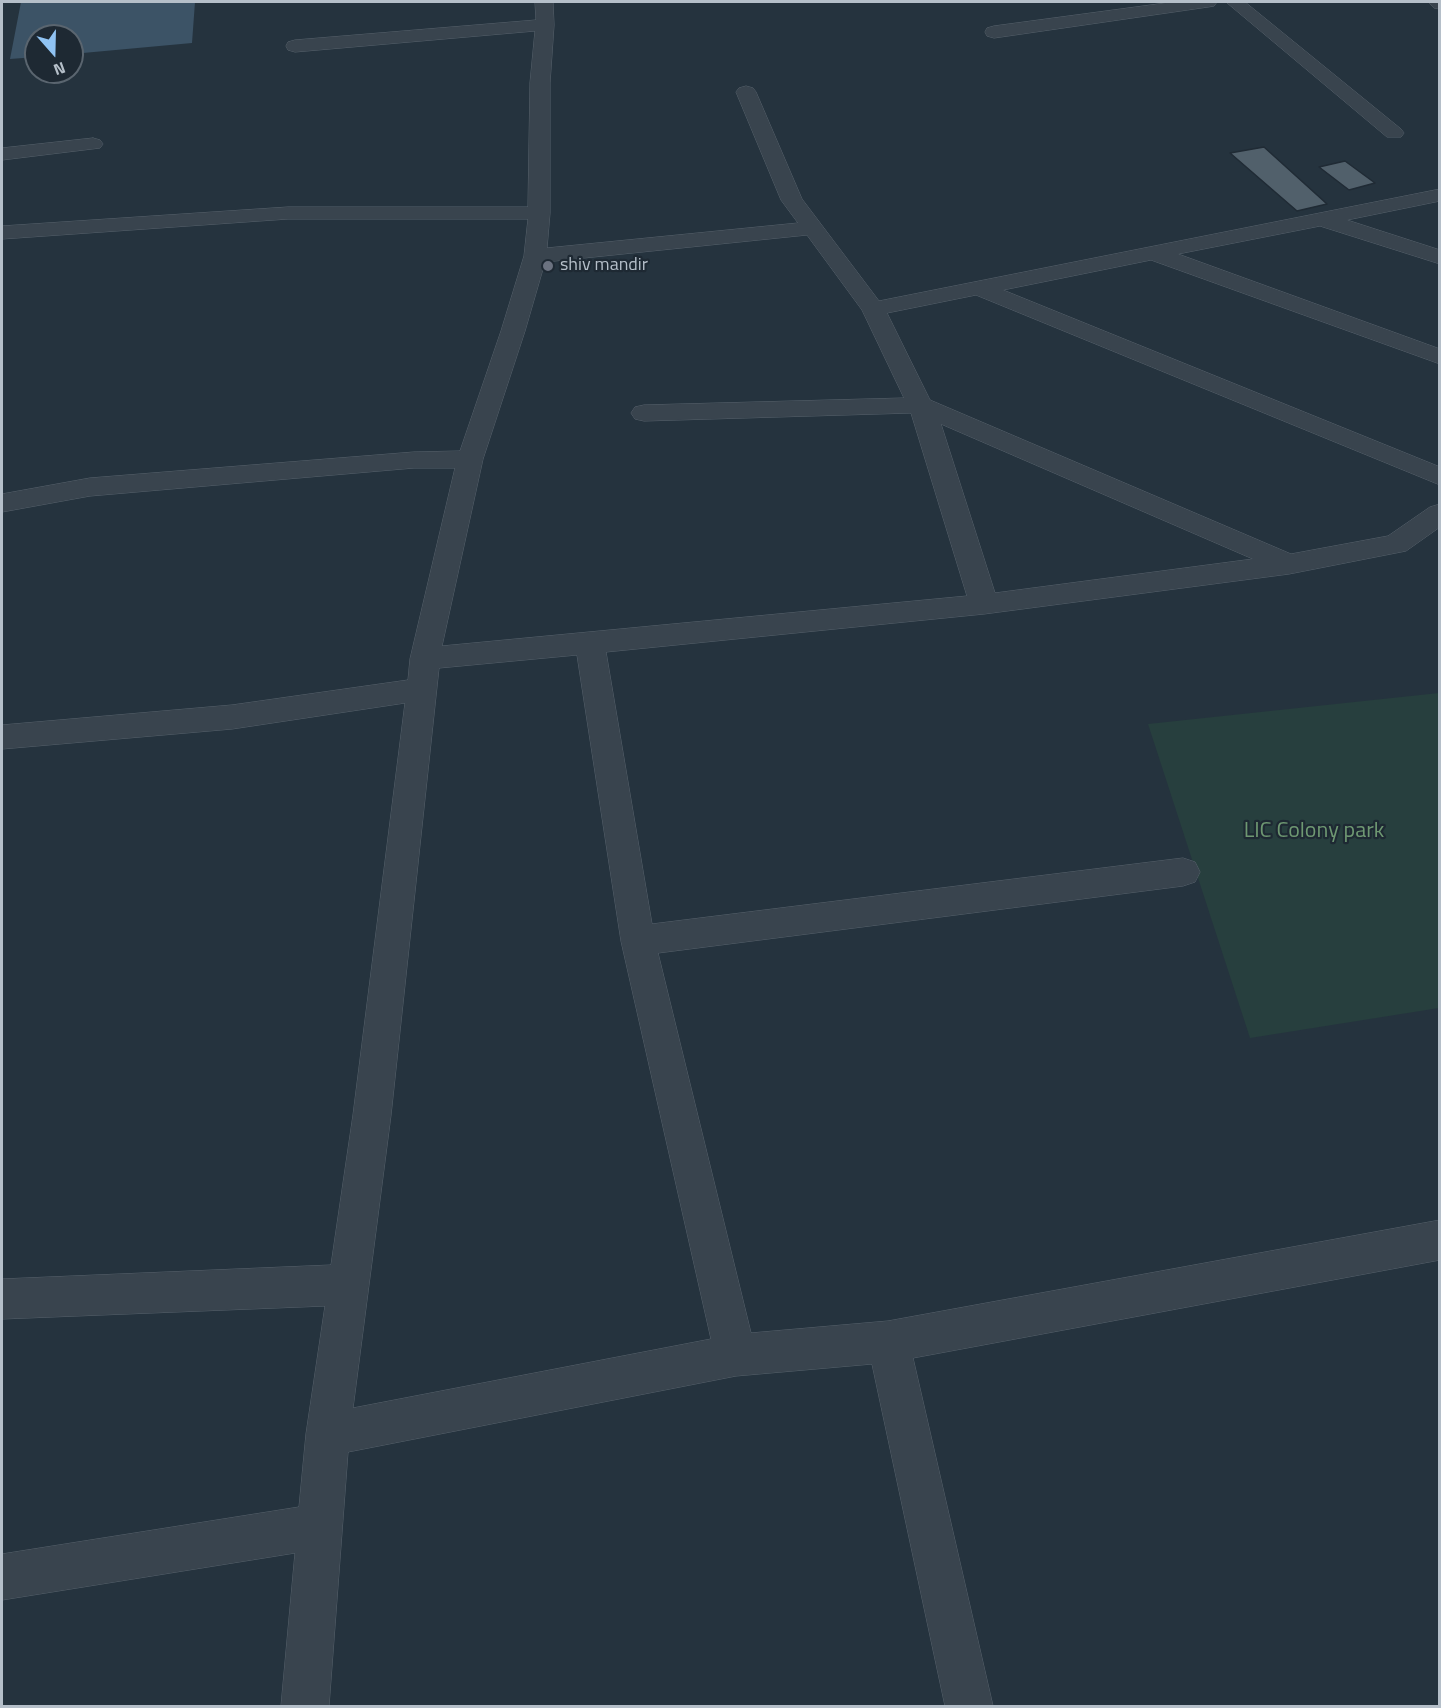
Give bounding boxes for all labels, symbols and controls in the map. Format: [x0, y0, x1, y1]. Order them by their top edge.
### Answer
north arrow [24, 24, 84, 84]
text: N [50, 56, 69, 82]
place label: shiv mandir [560, 255, 648, 277]
marker: shiv mandir [541, 259, 555, 273]
park label: LIC Colony park [1244, 819, 1384, 845]

